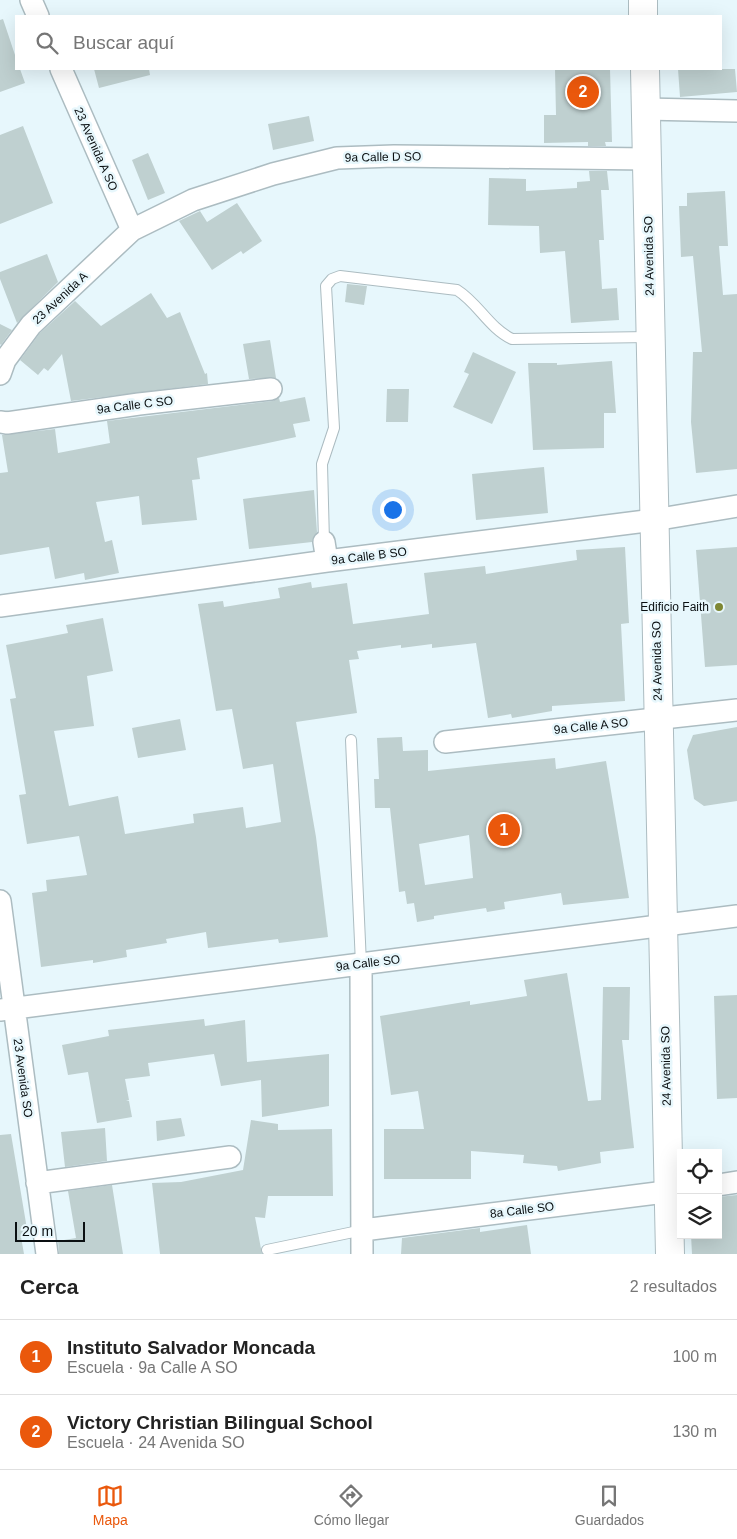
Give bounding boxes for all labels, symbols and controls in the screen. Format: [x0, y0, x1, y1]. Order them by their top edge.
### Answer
search box [15, 15, 722, 70]
icon: search [33, 29, 61, 57]
text: Buscar aquí [73, 32, 174, 53]
pin: 2 [567, 73, 599, 111]
street label: 23 Avenida A SO [71, 105, 121, 193]
street label: 9a Calle D SO [345, 149, 421, 165]
street label: 24 Avenida SO [641, 216, 657, 296]
street label: 23 Avenida A [30, 269, 90, 327]
street label: 9a Calle C SO [96, 393, 174, 417]
your location [380, 497, 406, 523]
street label: 9a Calle B SO [330, 544, 408, 568]
place label: Edificio Faith [640, 600, 709, 614]
marker: Edificio Faith [713, 601, 725, 613]
street label: 24 Avenida SO [649, 621, 665, 701]
street label: 9a Calle A SO [553, 715, 629, 737]
pin: 1 [488, 811, 520, 849]
street label: 9a Calle SO [335, 952, 401, 974]
street label: 24 Avenida SO [658, 1026, 674, 1106]
street label: 23 Avenida SO [11, 1037, 35, 1119]
map controls [677, 1149, 722, 1239]
button: locate [677, 1149, 722, 1194]
button: layers [677, 1194, 722, 1239]
street label: 8a Calle SO [489, 1199, 555, 1221]
scale bar [15, 1219, 85, 1242]
text: 20 m [22, 1223, 53, 1239]
text: Cerca [20, 1275, 78, 1298]
text: 2 resultados [630, 1278, 717, 1295]
text: Instituto Salvador Moncada [67, 1337, 315, 1358]
text: 1 [32, 1348, 40, 1365]
text: 100 m [673, 1348, 717, 1365]
text: Escuela · 9a Calle A SO [67, 1359, 238, 1376]
text: Victory Christian Bilingual School [67, 1412, 373, 1433]
text: 2 [32, 1423, 40, 1440]
text: 130 m [673, 1423, 717, 1440]
text: Escuela · 24 Avenida SO [67, 1434, 245, 1451]
tab: Mapa [93, 1482, 128, 1528]
tab: Cómo llegar [314, 1482, 389, 1528]
tab: Guardados [575, 1482, 644, 1528]

